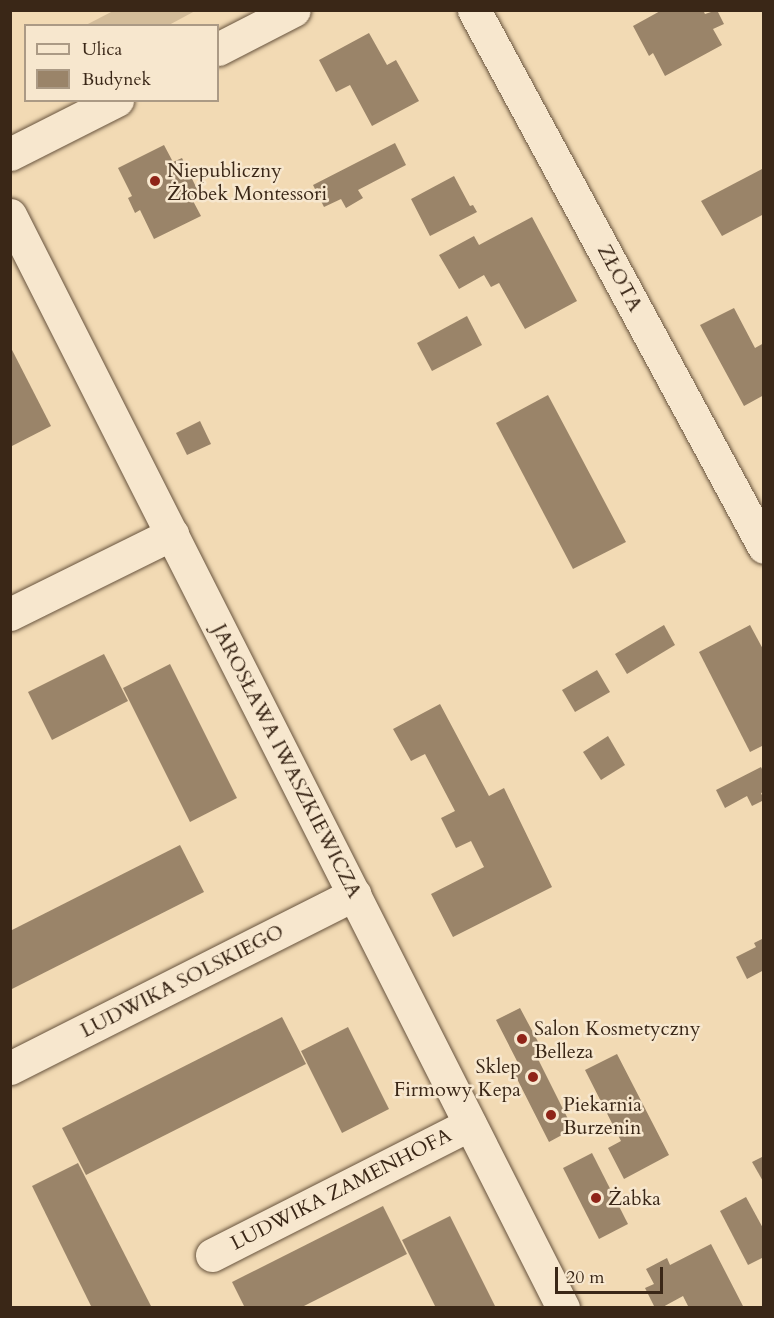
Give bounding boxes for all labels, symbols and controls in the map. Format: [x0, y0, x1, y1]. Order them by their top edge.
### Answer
legend [24, 24, 219, 102]
text: Ulica [82, 37, 122, 62]
text: Budynek [82, 67, 151, 92]
place label: Niepubliczny Żłobek Montessori [167, 158, 327, 205]
marker: Niepubliczny Żłobek Montessori [148, 174, 162, 188]
street label: ZŁOTA [592, 240, 648, 316]
street label: JAROSŁAWA IWASZKIEWICZA [207, 620, 367, 902]
street label: LUDWIKA SOLSKIEGO [76, 919, 288, 1043]
place label: Salon Kosmetyczny Belleza [534, 1016, 701, 1063]
marker: Salon Kosmetyczny Belleza [515, 1032, 529, 1046]
place label: Sklep Firmowy Kepa [394, 1054, 521, 1101]
marker: Sklep Firmowy Kepa [526, 1070, 540, 1084]
place label: Piekarnia Burzenin [563, 1092, 642, 1139]
marker: Piekarnia Burzenin [544, 1108, 558, 1122]
street label: LUDWIKA ZAMENHOFA [227, 1123, 455, 1255]
place label: Żabka [608, 1186, 661, 1210]
marker: Żabka [589, 1191, 603, 1205]
scale bar [558, 1255, 666, 1293]
text: 20 m [566, 1265, 605, 1290]

